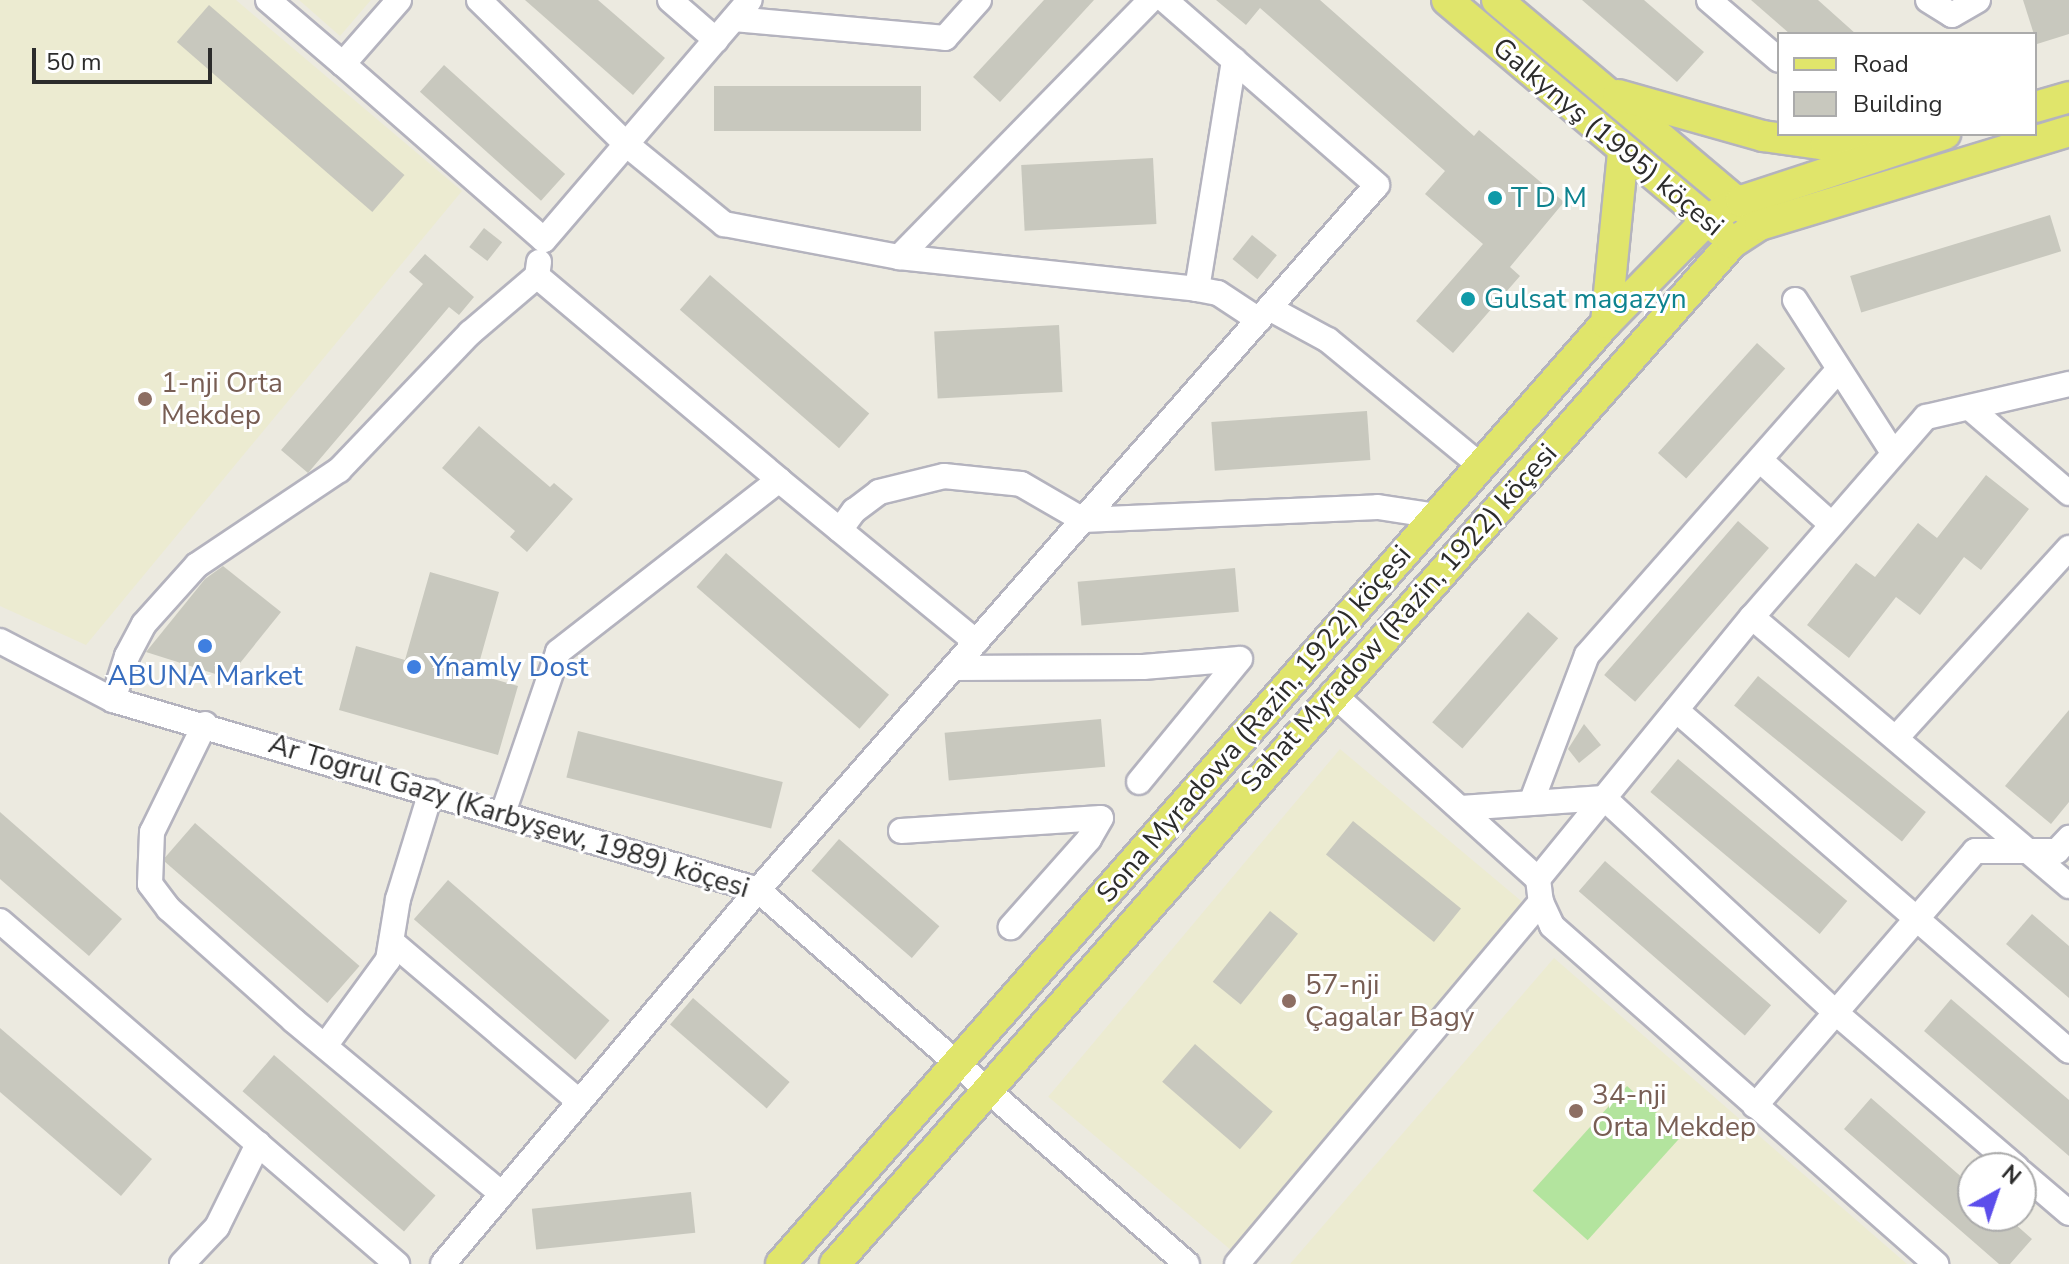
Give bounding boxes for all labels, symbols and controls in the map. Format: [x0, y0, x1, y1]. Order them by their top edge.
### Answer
street label: Galkynyş (1995) köçesi [1486, 31, 1730, 243]
scale bar [36, 32, 216, 82]
legend [1777, 32, 2037, 136]
text: 50 m [46, 46, 102, 78]
text: Road [1853, 48, 1909, 80]
text: Building [1853, 88, 1943, 120]
place label: T D M [1511, 181, 1587, 215]
marker: T D M [1486, 189, 1504, 207]
place label: Gulsat magazyn [1484, 282, 1687, 316]
marker: Gulsat magazyn [1459, 290, 1477, 308]
place label: 1-nji Orta Mekdep [161, 366, 283, 432]
marker: 1-nji Orta Mekdep [136, 390, 154, 408]
street label: Sahat Myradow (Razin, 1922) köçesi [1234, 437, 1564, 799]
street label: Sona Myradowa (Razin, 1922) köçesi [1090, 539, 1418, 909]
marker: ABUNA Market [196, 637, 214, 655]
place label: Ynamly Dost [430, 650, 588, 684]
marker: Ynamly Dost [405, 658, 423, 676]
place label: ABUNA Market [107, 659, 303, 693]
street label: Ar Togrul Gazy (Karbyşew, 1989) köçesi [265, 727, 753, 905]
place label: 57-nji Çagalar Bagy [1305, 968, 1474, 1034]
marker: 57-nji Çagalar Bagy [1280, 992, 1298, 1010]
place label: 34-nji Orta Mekdep [1592, 1078, 1756, 1144]
marker: 34-nji Orta Mekdep [1567, 1102, 1585, 1120]
north arrow [1957, 1152, 2037, 1232]
text: N [1995, 1158, 2027, 1192]

